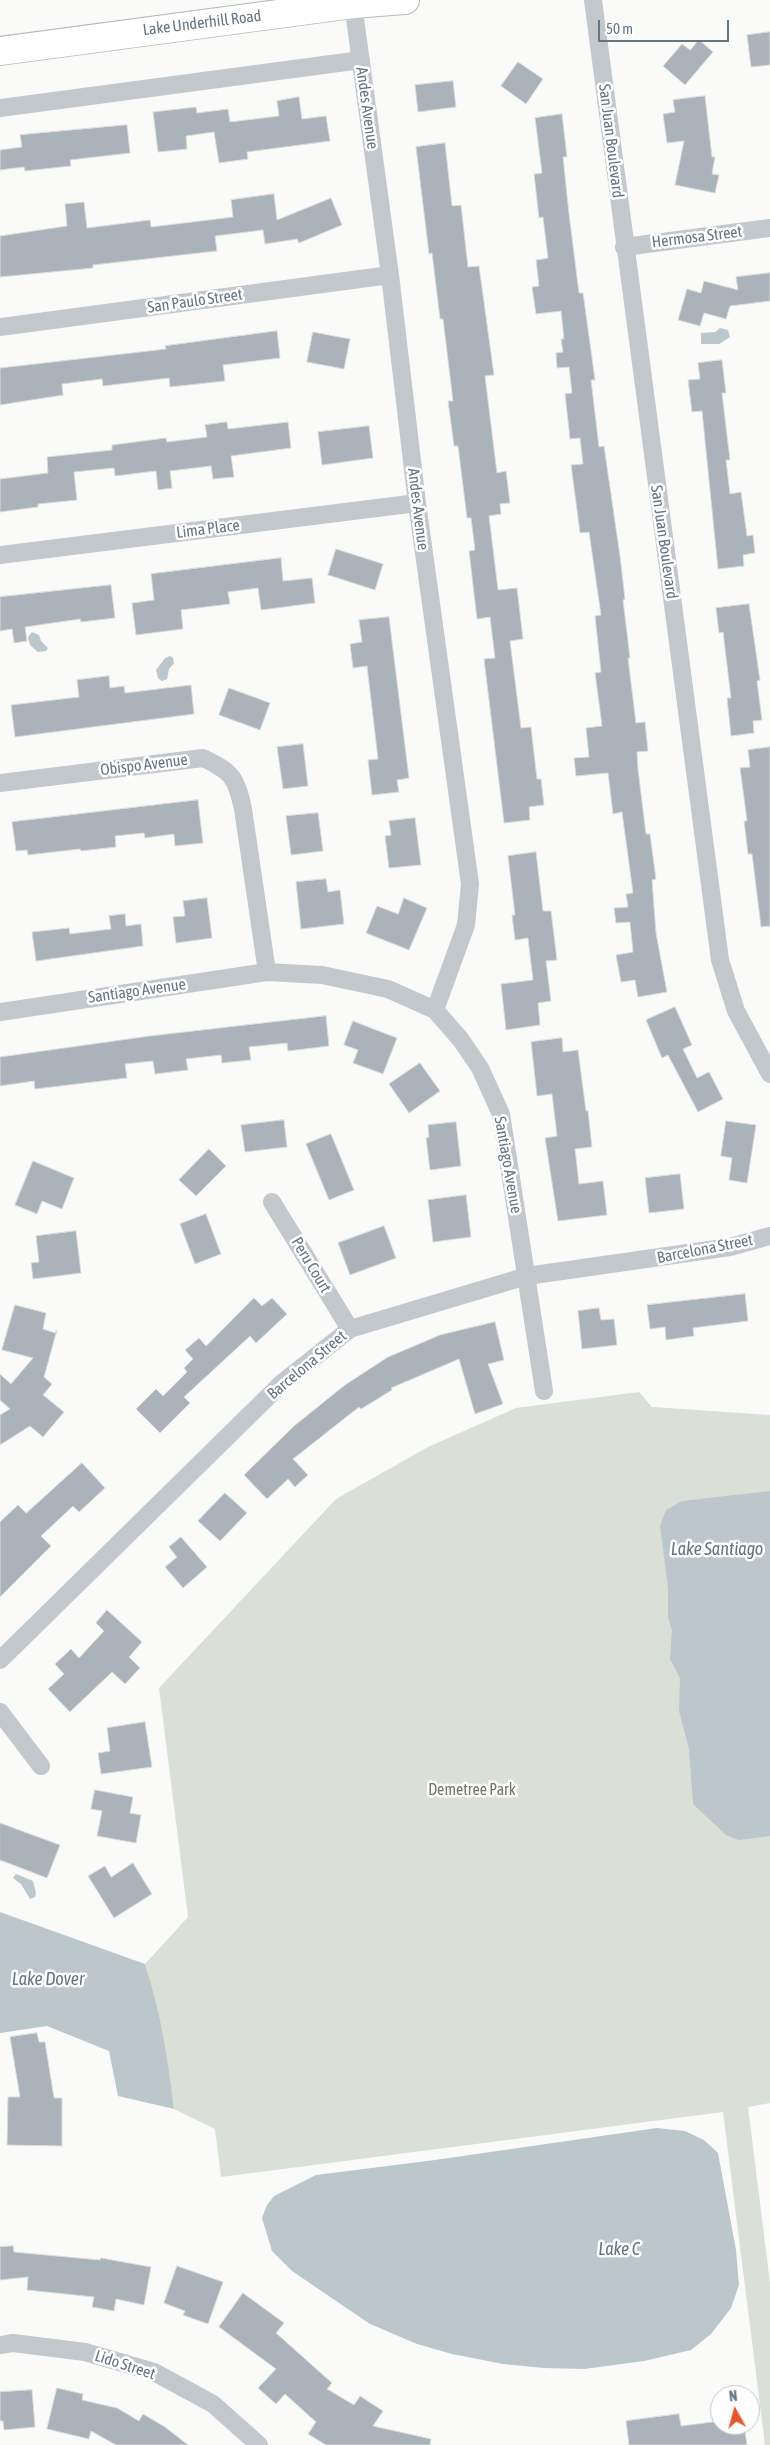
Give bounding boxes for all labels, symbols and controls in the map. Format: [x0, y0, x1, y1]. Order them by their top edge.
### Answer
street label: Lake Underhill Road [142, 6, 262, 40]
scale bar [600, 10, 731, 42]
text: 50 m [606, 20, 633, 37]
street label: Andes Avenue [352, 66, 382, 150]
street label: San Juan Boulevard [594, 83, 628, 199]
street label: Hermosa Street [651, 222, 743, 252]
street label: San Paulo Street [146, 285, 244, 317]
street label: Andes Avenue [403, 467, 433, 551]
street label: San Juan Boulevard [647, 484, 681, 600]
street label: Lima Place [175, 516, 241, 542]
street label: Obispo Avenue [99, 750, 189, 780]
street label: Santiago Avenue [87, 975, 187, 1007]
street label: Santiago Avenue [490, 1115, 526, 1215]
street label: Barcelona Street [656, 1230, 754, 1268]
street label: Peru Court [287, 1234, 335, 1296]
street label: Barcelona Street [264, 1326, 350, 1404]
water label: Lake Santiago [671, 1538, 763, 1560]
park label: Demetree Park [428, 1780, 516, 1800]
water label: Lake Dover [12, 1968, 84, 1990]
water label: Lake C [598, 2238, 640, 2260]
street label: Lido Street [92, 2346, 158, 2384]
north arrow [710, 2385, 760, 2435]
text: N [728, 2388, 738, 2405]

